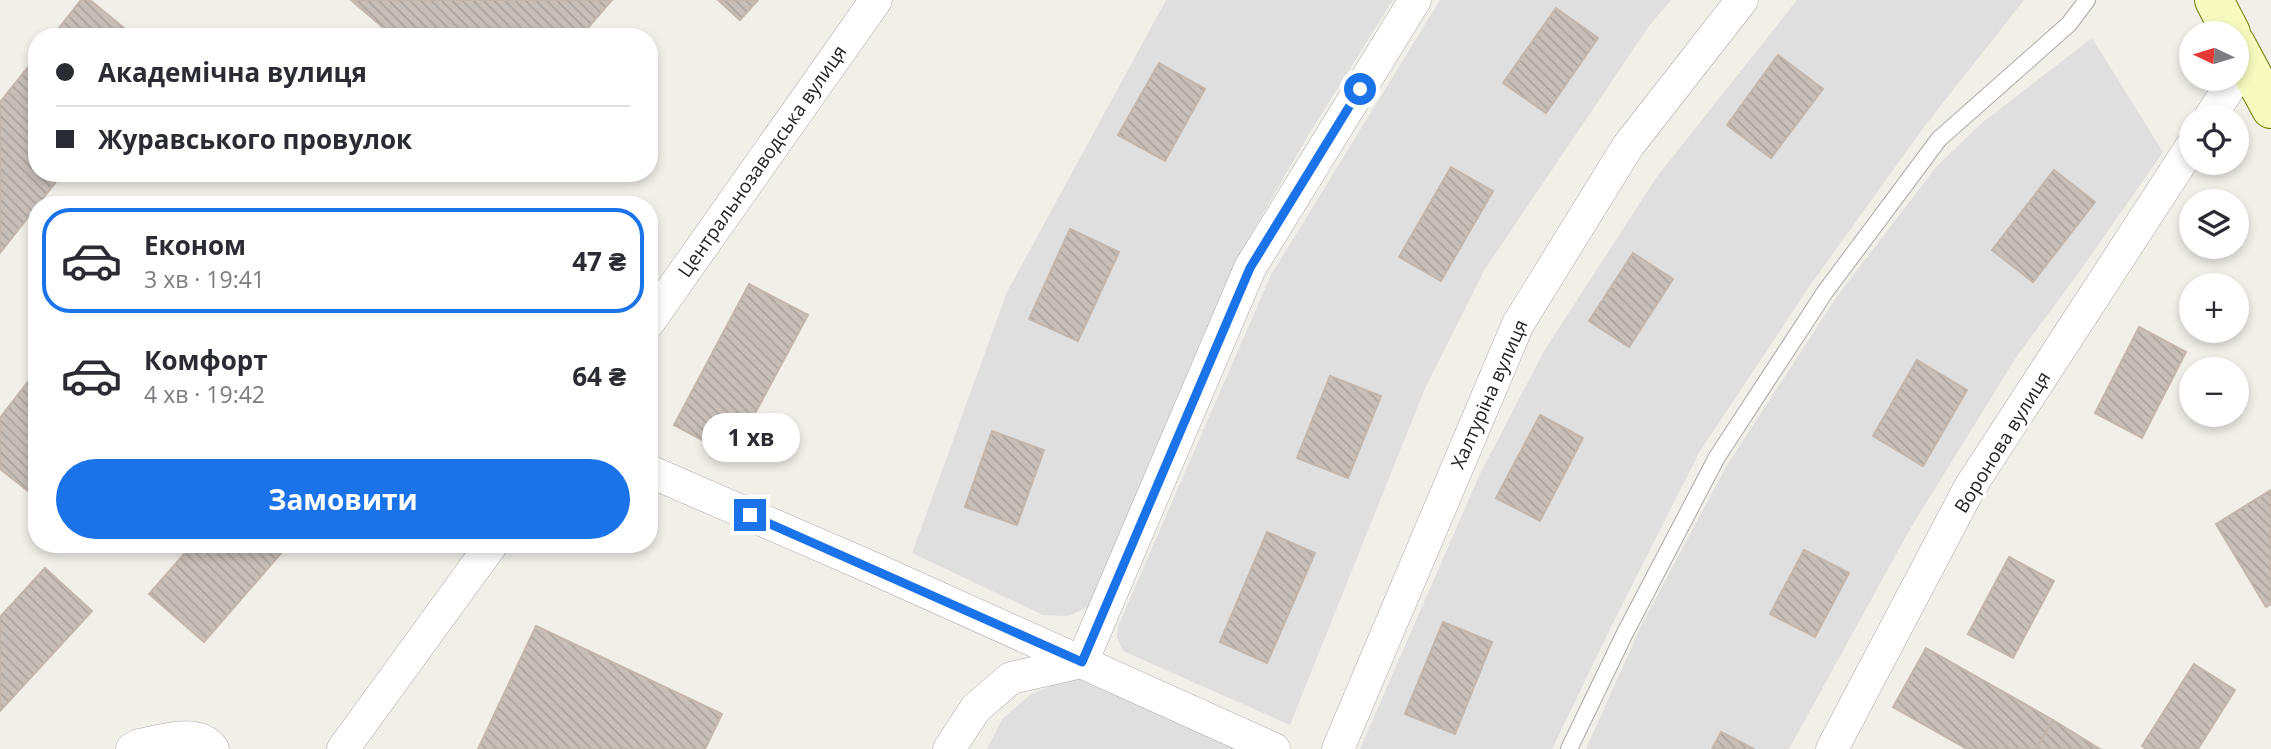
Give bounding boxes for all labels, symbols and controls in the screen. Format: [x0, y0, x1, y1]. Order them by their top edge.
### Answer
north arrow [2179, 21, 2249, 91]
map controls [2179, 21, 2249, 427]
street label: Центральнозаводська вулиця [672, 40, 852, 282]
text: Академічна вулиця [98, 54, 367, 90]
route start [1344, 73, 1376, 105]
button: locate [2179, 105, 2249, 175]
text: Журавського провулок [98, 121, 412, 157]
button: layers [2179, 189, 2249, 259]
text: Економ [144, 227, 246, 263]
icon: car [60, 229, 123, 292]
text: 47 ₴ [572, 243, 626, 279]
text: 3 хв · 19:41 [144, 263, 265, 295]
button: + [2179, 273, 2249, 343]
street label: Халтуріна вулиця [1444, 315, 1534, 473]
text: Комфорт [144, 342, 268, 378]
icon: car [60, 344, 123, 407]
button: − [2179, 357, 2249, 427]
text: 64 ₴ [572, 358, 626, 394]
street label: Воронова вулиця [1948, 366, 2056, 518]
text: 4 хв · 19:42 [144, 378, 265, 410]
callout: 1 хв [701, 414, 799, 462]
text: 1 хв [728, 421, 774, 453]
button: Замовити [56, 459, 630, 539]
route end [734, 499, 766, 531]

